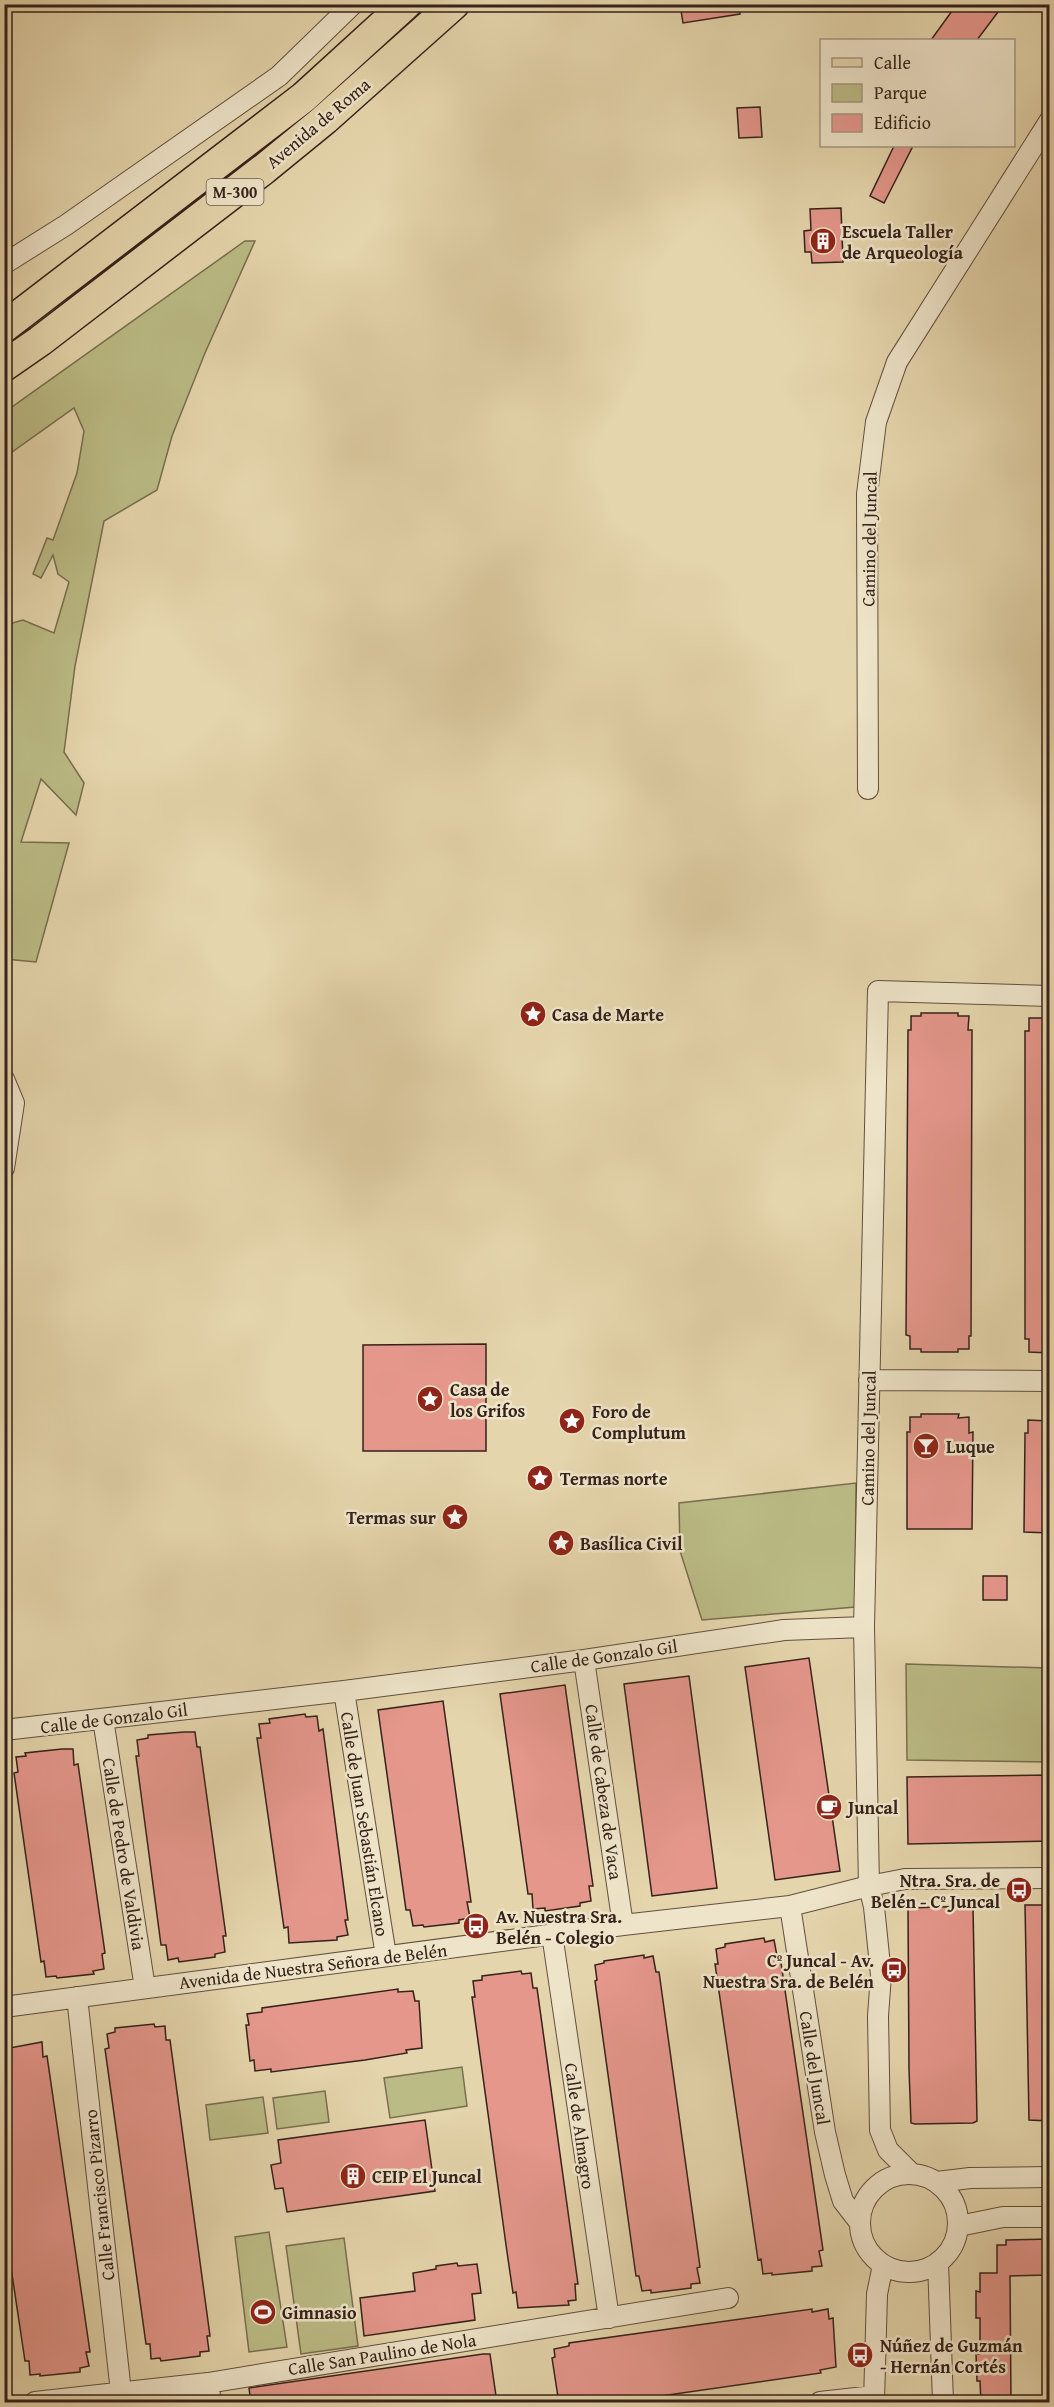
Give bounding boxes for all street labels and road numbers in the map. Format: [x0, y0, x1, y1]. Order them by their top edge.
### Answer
street label: Avenida de Roma [260, 71, 376, 175]
road number: M-300 [206, 179, 264, 205]
street label: Camino del Juncal [854, 471, 884, 607]
street label: Camino del Juncal [853, 1370, 883, 1506]
street label: Calle de Gonzalo Gil [529, 1632, 679, 1680]
street label: Calle de Gonzalo Gil [39, 1696, 189, 1740]
street label: Calle de Cabeza de Vaca [578, 1702, 630, 1882]
street label: Calle de Juan Sebastián Elcano [334, 1710, 396, 1938]
street label: Calle de Pedro de Valdivia [95, 1756, 153, 1953]
street label: Avenida de Nuestra Señora de Belén [177, 1936, 449, 1996]
street label: Calle del Juncal [793, 2009, 837, 2127]
street label: Calle de Almagro [558, 2061, 602, 2191]
street label: Calle Francisco Pizarro [77, 2108, 121, 2282]
street label: Calle San Paulino de Nola [286, 2326, 478, 2382]

